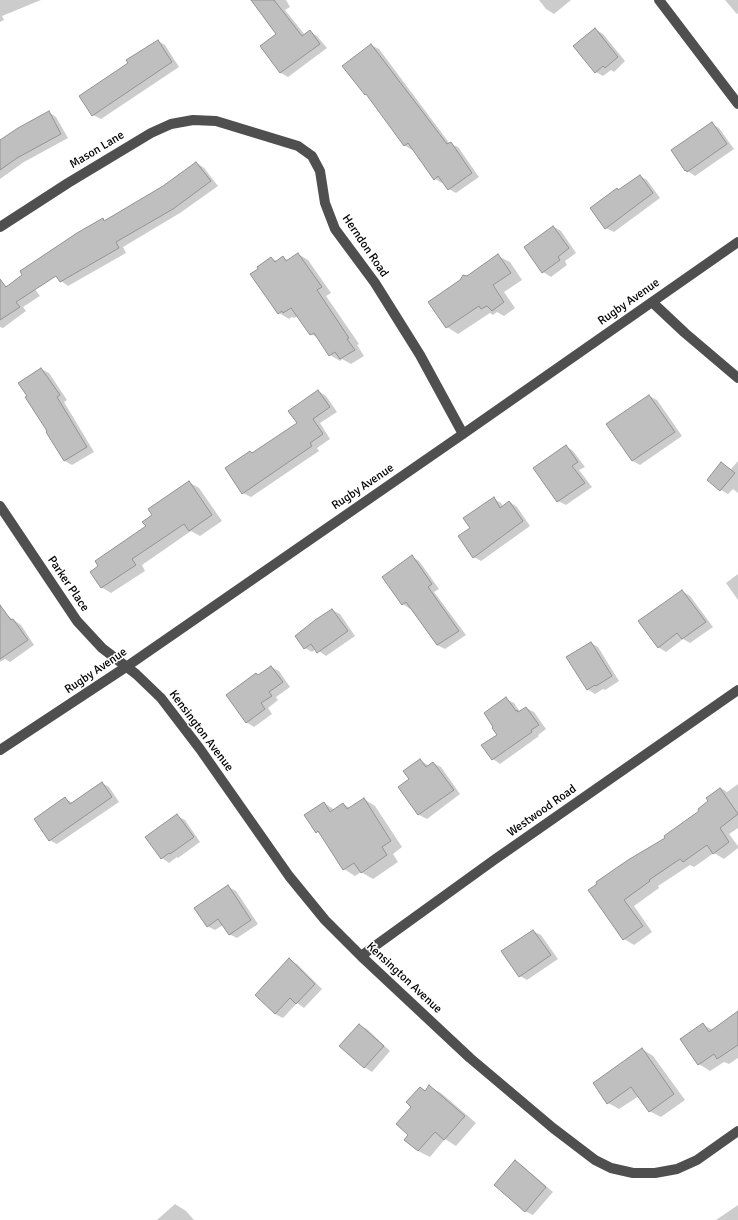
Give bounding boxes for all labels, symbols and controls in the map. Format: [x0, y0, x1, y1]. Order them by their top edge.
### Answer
street label: Mason Lane [67, 128, 127, 172]
street label: Herndon Road [339, 212, 391, 280]
street label: Rugby Avenue [595, 275, 663, 329]
street label: Rugby Avenue [329, 461, 397, 513]
street label: Parker Place [44, 553, 92, 615]
street label: Rugby Avenue [62, 645, 130, 697]
street label: Kensington Avenue [166, 688, 236, 774]
street label: Westwood Road [505, 782, 579, 840]
street label: Kensington Avenue [363, 939, 445, 1017]

